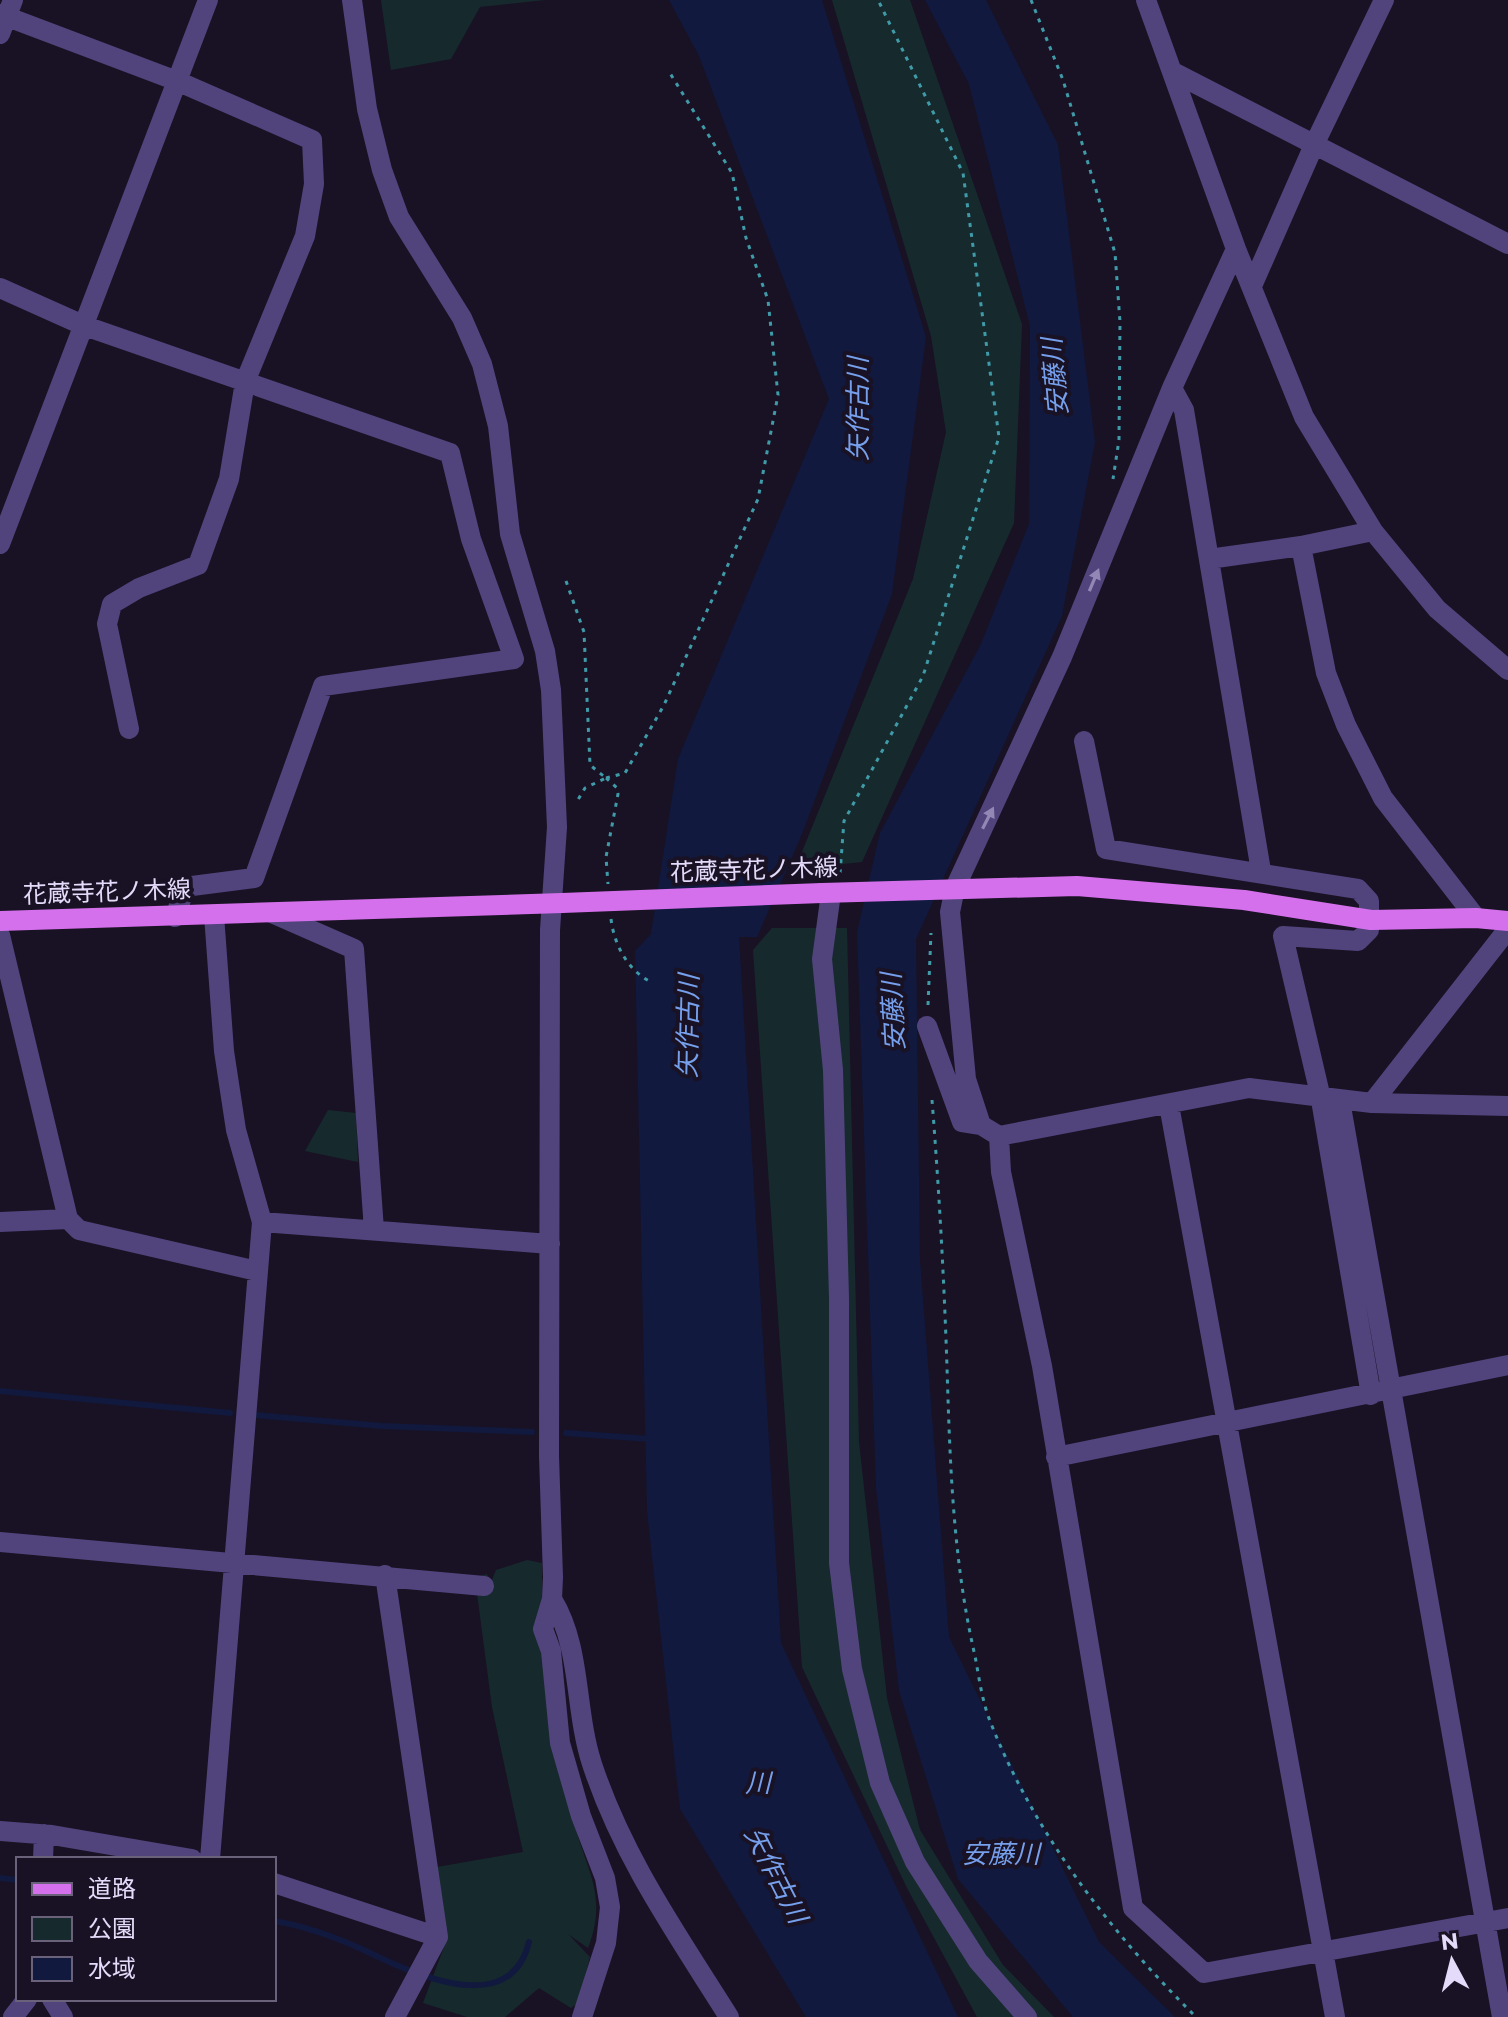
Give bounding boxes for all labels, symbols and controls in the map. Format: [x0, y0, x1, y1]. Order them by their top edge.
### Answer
water label: 安藤川 [1035, 334, 1074, 417]
water label: 矢作古川 [842, 354, 874, 461]
one-way arrow [1088, 569, 1101, 592]
one-way arrow [982, 806, 995, 829]
street label: 花蔵寺花ノ木線 [670, 852, 838, 887]
street label: 花蔵寺花ノ木線 [23, 874, 191, 909]
water label: 安藤川 [875, 969, 911, 1052]
water label: 矢作古川 [671, 971, 705, 1078]
water label: 川 [745, 1767, 774, 1799]
water label: 矢作古川 [738, 1821, 815, 1931]
water label: 安藤川 [962, 1838, 1043, 1870]
legend [16, 1857, 276, 2001]
text: 道路 [88, 1874, 136, 1903]
text: 公園 [88, 1914, 136, 1943]
north arrow [1412, 1921, 1492, 2001]
text: N [1439, 1927, 1460, 1956]
text: 水域 [88, 1954, 136, 1983]

